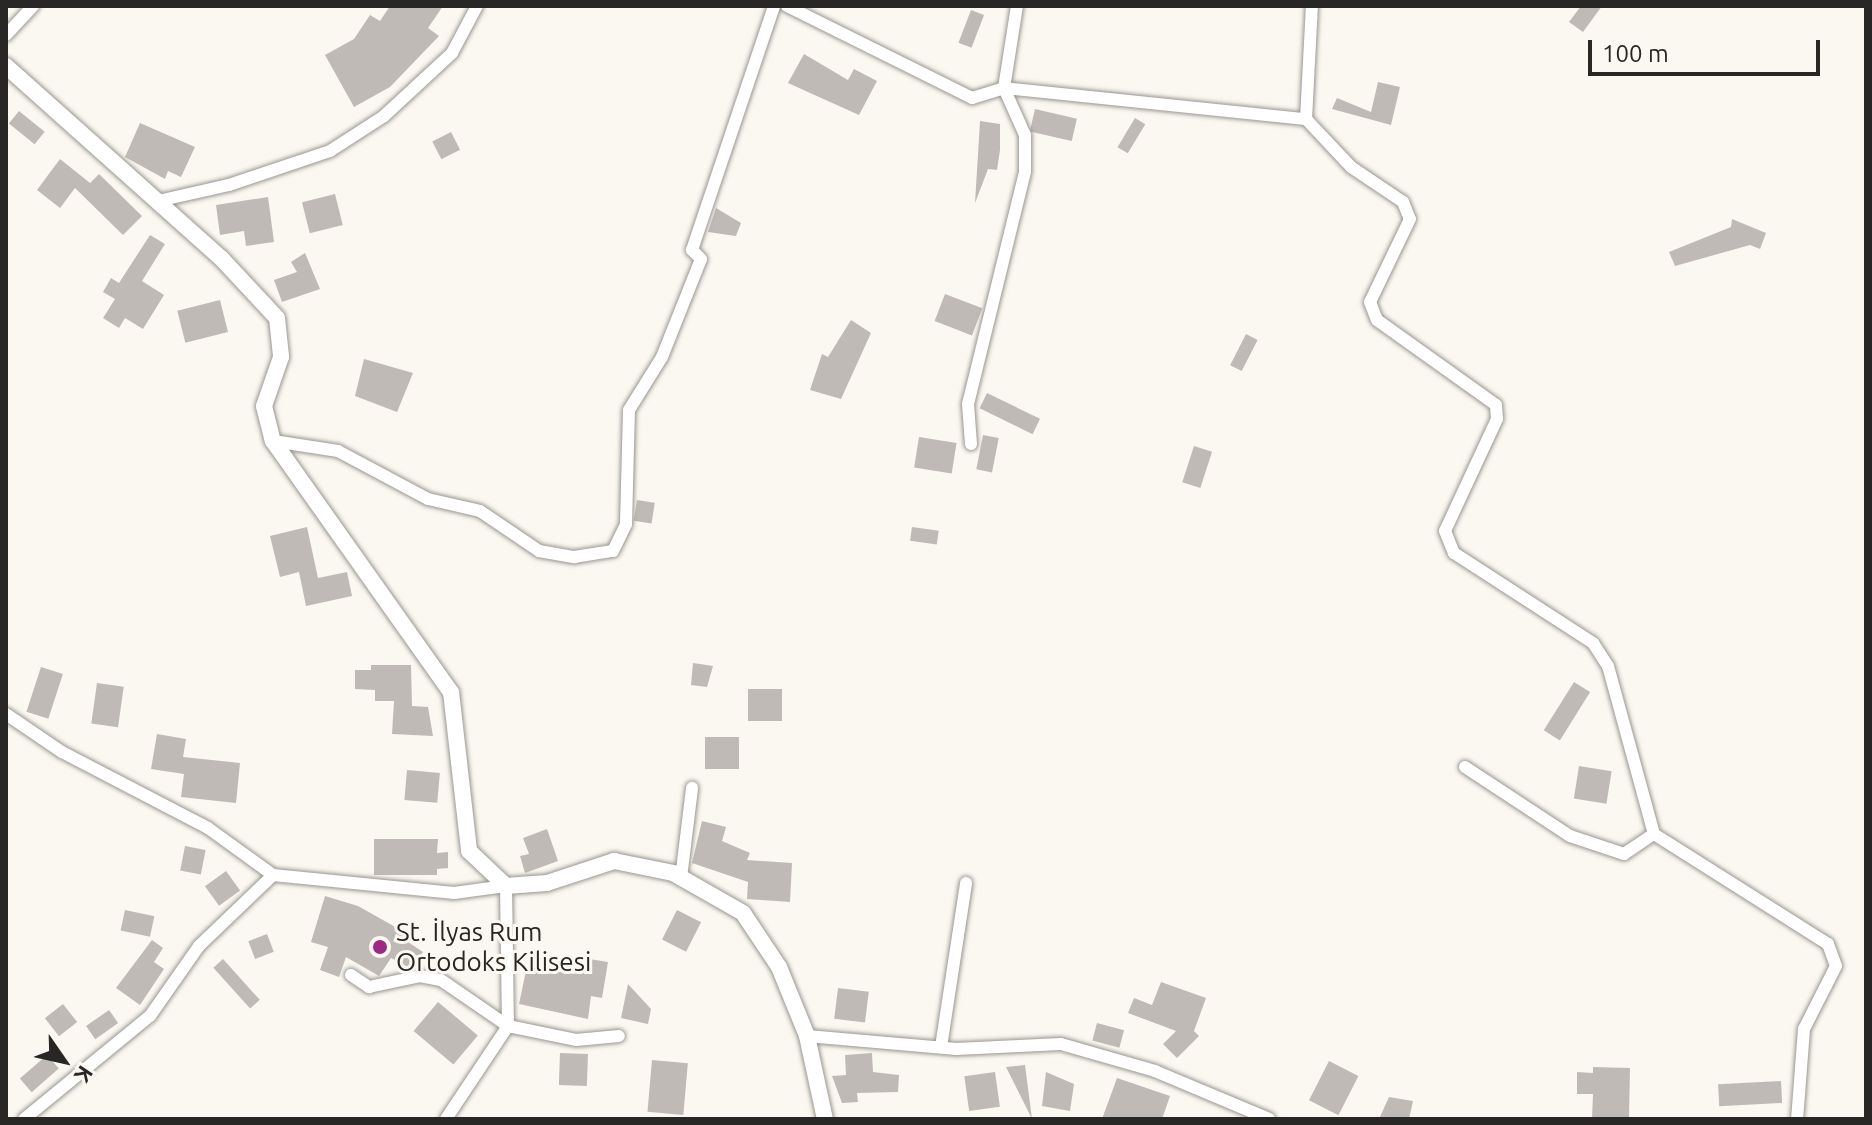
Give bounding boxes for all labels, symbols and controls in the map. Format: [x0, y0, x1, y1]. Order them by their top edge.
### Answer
scale bar [1592, 24, 1824, 74]
text: 100 m [1602, 40, 1669, 67]
place label: St. İlyas Rum Ortodoks Kilisesi [396, 916, 591, 978]
marker: St. İlyas Rum Ortodoks Kilisesi [371, 938, 389, 956]
north arrow [24, 1021, 104, 1101]
text: K [70, 1062, 99, 1088]

